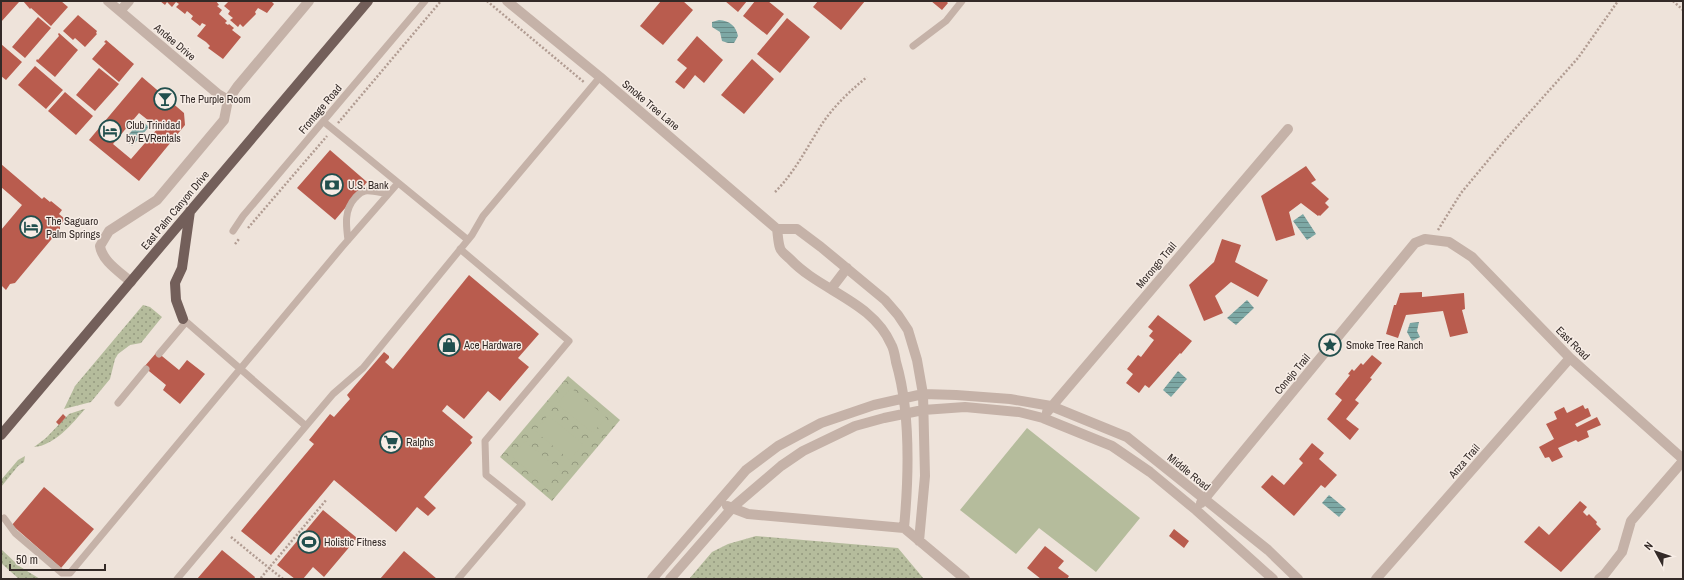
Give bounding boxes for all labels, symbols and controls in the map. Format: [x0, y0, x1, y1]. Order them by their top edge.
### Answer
street label: Andee Drive [151, 20, 199, 63]
street label: Smoke Tree Lane [619, 77, 683, 133]
street label: Frontage Road [295, 81, 345, 137]
bar icon: The Purple Room [152, 86, 178, 112]
place label: The Purple Room [180, 92, 251, 106]
hotel icon: Club Trinidad by EVRentals [97, 118, 123, 144]
place label: Club Trinidad by EVRentals [126, 118, 181, 145]
street label: East Palm Canyon Drive [138, 168, 212, 252]
bank icon: U.S. Bank [319, 172, 345, 198]
place label: U.S. Bank [348, 178, 389, 192]
hotel icon: The Saguaro Palm Springs [18, 214, 44, 240]
place label: The Saguaro Palm Springs [46, 214, 101, 241]
street label: Morongo Trail [1133, 239, 1179, 291]
street label: East Road [1553, 323, 1593, 363]
shop icon: Ace Hardware [436, 332, 462, 358]
place icon: Smoke Tree Ranch [1317, 332, 1343, 358]
place label: Ace Hardware [463, 338, 521, 352]
place label: Smoke Tree Ranch [1346, 338, 1423, 352]
street label: Conejo Trail [1271, 351, 1313, 397]
supermarket icon: Ralphs [378, 429, 404, 455]
place label: Ralphs [406, 435, 435, 449]
street label: Anza Trail [1445, 441, 1483, 482]
street label: Middle Road [1165, 450, 1213, 494]
sports icon: Holistic Fitness [296, 529, 322, 555]
north arrow [1636, 532, 1676, 572]
place label: Holistic Fitness [324, 535, 387, 549]
text: N [1641, 539, 1656, 553]
scale bar [10, 546, 105, 572]
text: 50 m [16, 552, 38, 568]

